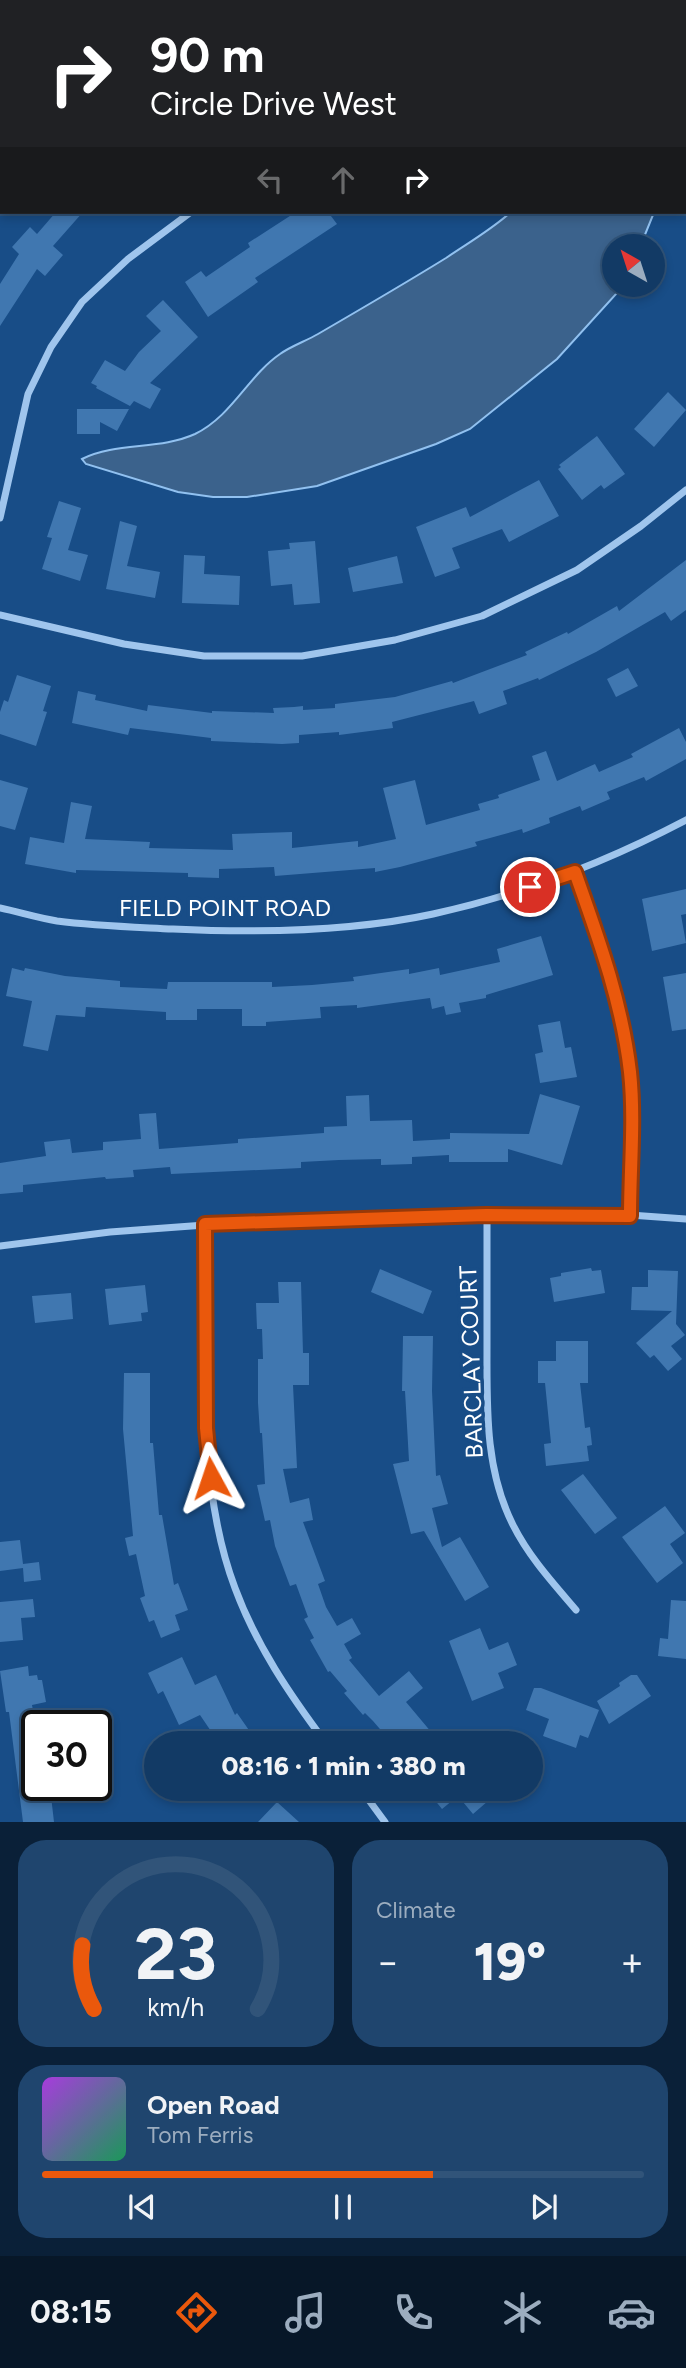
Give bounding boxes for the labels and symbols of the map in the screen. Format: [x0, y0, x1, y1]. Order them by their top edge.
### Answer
north arrow [602, 234, 665, 298]
pin [500, 857, 560, 917]
street label: FIELD POINT ROAD [119, 893, 331, 922]
street label: BARCLAY COURT [453, 1265, 489, 1459]
position arrow [174, 1441, 248, 1515]
speed limit sign: 30 [21, 1710, 112, 1801]

